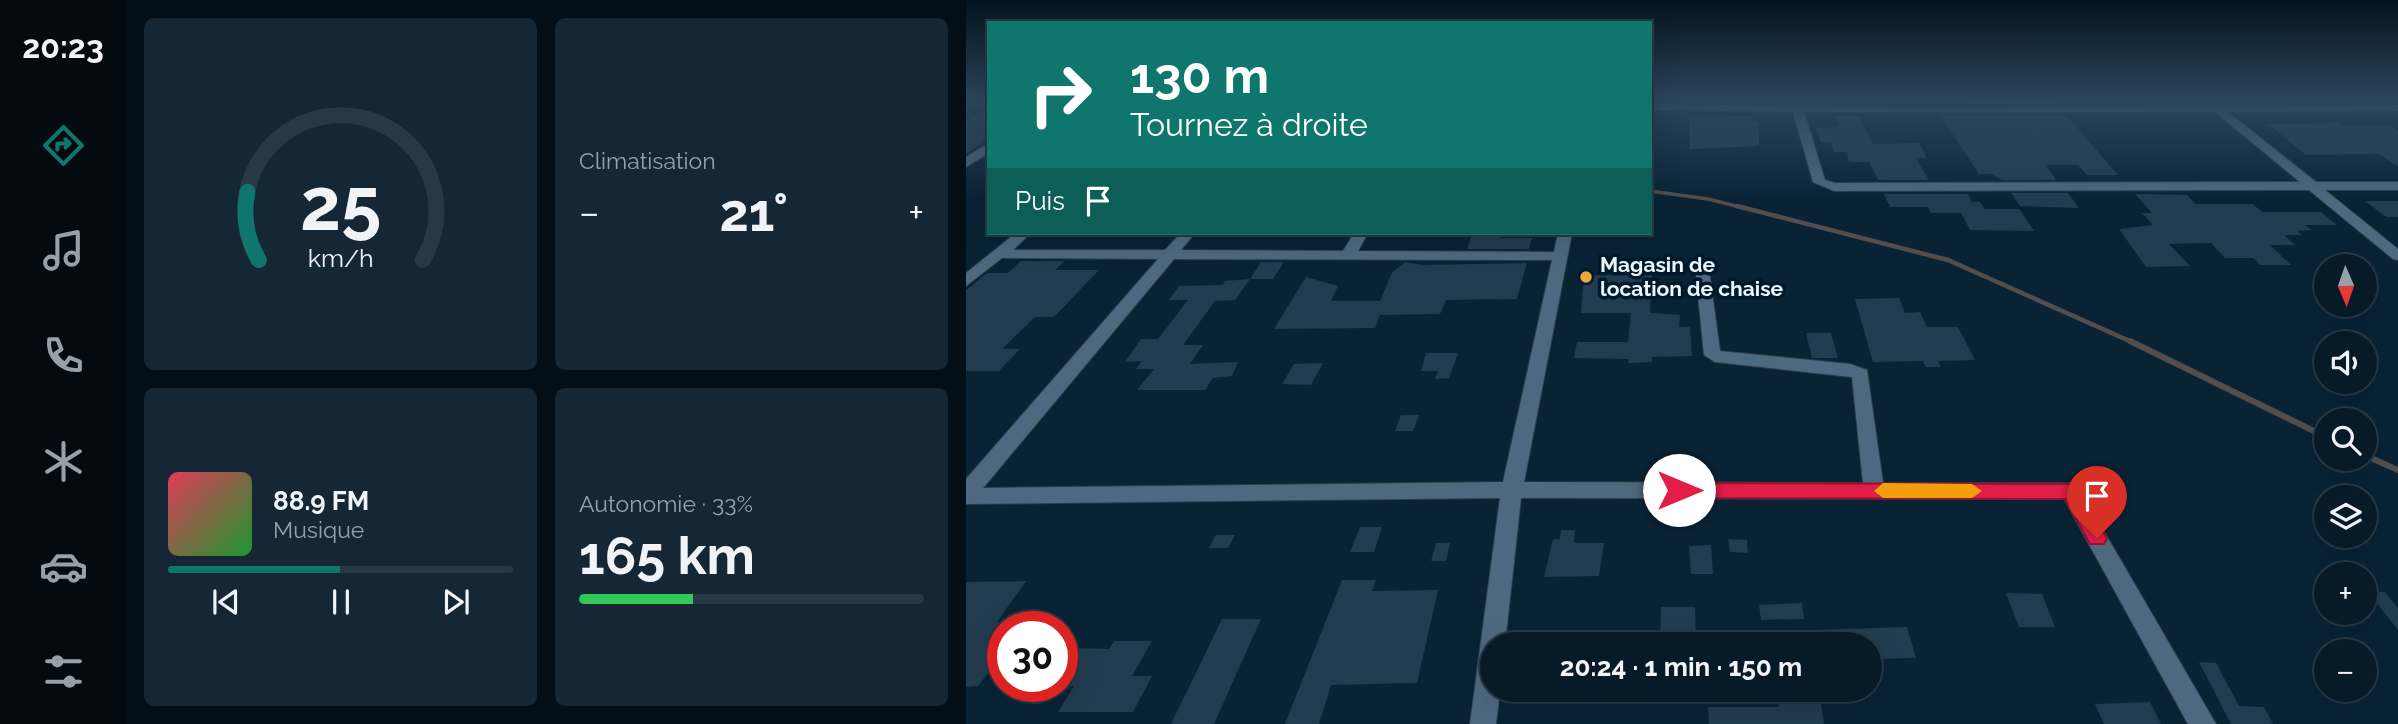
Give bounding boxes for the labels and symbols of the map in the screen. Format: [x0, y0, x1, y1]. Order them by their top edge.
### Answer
place label: Magasin de location de chaise [1600, 252, 1784, 301]
north arrow [2314, 254, 2376, 317]
marker: Magasin de location de chaise [1578, 269, 1594, 285]
position arrow [1642, 453, 1716, 527]
pin [2067, 466, 2127, 538]
speed limit sign: 30 [987, 611, 1078, 702]

